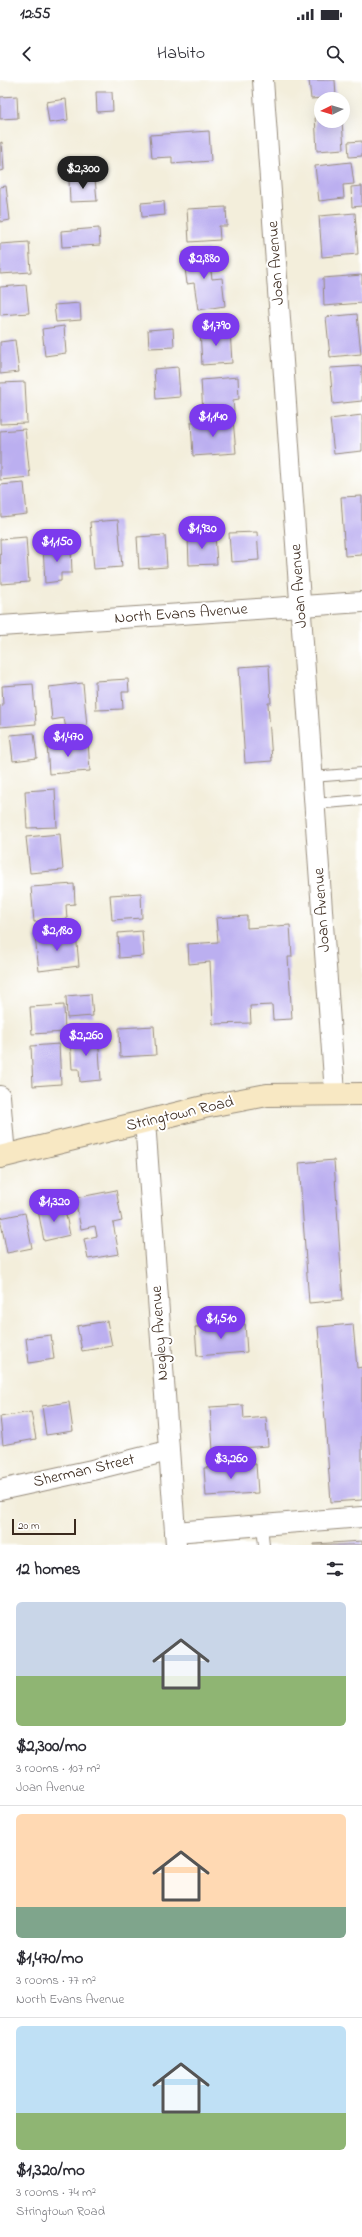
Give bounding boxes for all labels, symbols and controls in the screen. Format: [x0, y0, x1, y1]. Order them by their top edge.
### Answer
text: 12:55 [20, 3, 51, 25]
text: Habito [157, 41, 205, 67]
icon: back [16, 43, 38, 65]
icon: search [324, 43, 346, 65]
north arrow [314, 92, 350, 128]
map controls [314, 92, 350, 128]
pin: $2,300 [50, 156, 116, 190]
text: $2,300 [66, 159, 100, 178]
street label: Joan Avenue [261, 219, 291, 306]
pin: $2,880 [171, 246, 237, 280]
text: $2,880 [188, 249, 220, 268]
pin: $1,790 [183, 313, 249, 347]
text: $1,790 [201, 316, 231, 335]
pin: $1,140 [180, 404, 246, 438]
text: $1,140 [198, 407, 228, 426]
pin: $1,930 [169, 516, 235, 550]
text: $1,930 [187, 519, 217, 538]
pin: $1,150 [24, 529, 90, 563]
text: $1,150 [41, 532, 73, 551]
street label: Joan Avenue [284, 542, 314, 629]
street label: North Evans Avenue [114, 597, 249, 631]
pin: $1,470 [35, 724, 101, 758]
text: $1,470 [53, 727, 83, 746]
street label: Joan Avenue [307, 866, 337, 953]
pin: $2,180 [24, 918, 90, 952]
text: $2,180 [41, 921, 73, 940]
pin: $2,260 [53, 1023, 119, 1057]
text: $2,260 [69, 1026, 103, 1045]
street label: Stringtown Road [124, 1090, 236, 1138]
pin: $1,320 [21, 1189, 87, 1223]
text: $1,320 [38, 1192, 70, 1211]
street label: Negley Avenue [145, 1284, 175, 1381]
pin: $1,510 [188, 1306, 254, 1340]
text: $1,510 [205, 1309, 237, 1328]
pin: $3,260 [198, 1446, 264, 1480]
street label: Sherman Street [31, 1448, 138, 1494]
text: $3,260 [214, 1449, 248, 1468]
scale bar [12, 1517, 76, 1536]
text: 20 m [18, 1518, 40, 1534]
text: 12 homes [16, 1557, 80, 1582]
icon: filters [324, 1558, 346, 1580]
icon: home [145, 1628, 217, 1700]
text: $2,300/mo [16, 1734, 87, 1759]
text: 3 rooms · 107 m² [16, 1759, 100, 1778]
text: Joan Avenue [16, 1778, 85, 1797]
icon: home [145, 1840, 217, 1912]
text: $1,470/mo [16, 1946, 83, 1971]
text: 3 rooms · 77 m² [16, 1971, 96, 1990]
text: North Evans Avenue [16, 1990, 124, 2009]
icon: home [145, 2052, 217, 2124]
text: $1,320/mo [16, 2158, 85, 2183]
text: 3 rooms · 74 m² [16, 2183, 96, 2202]
text: Stringtown Road [16, 2202, 105, 2221]

